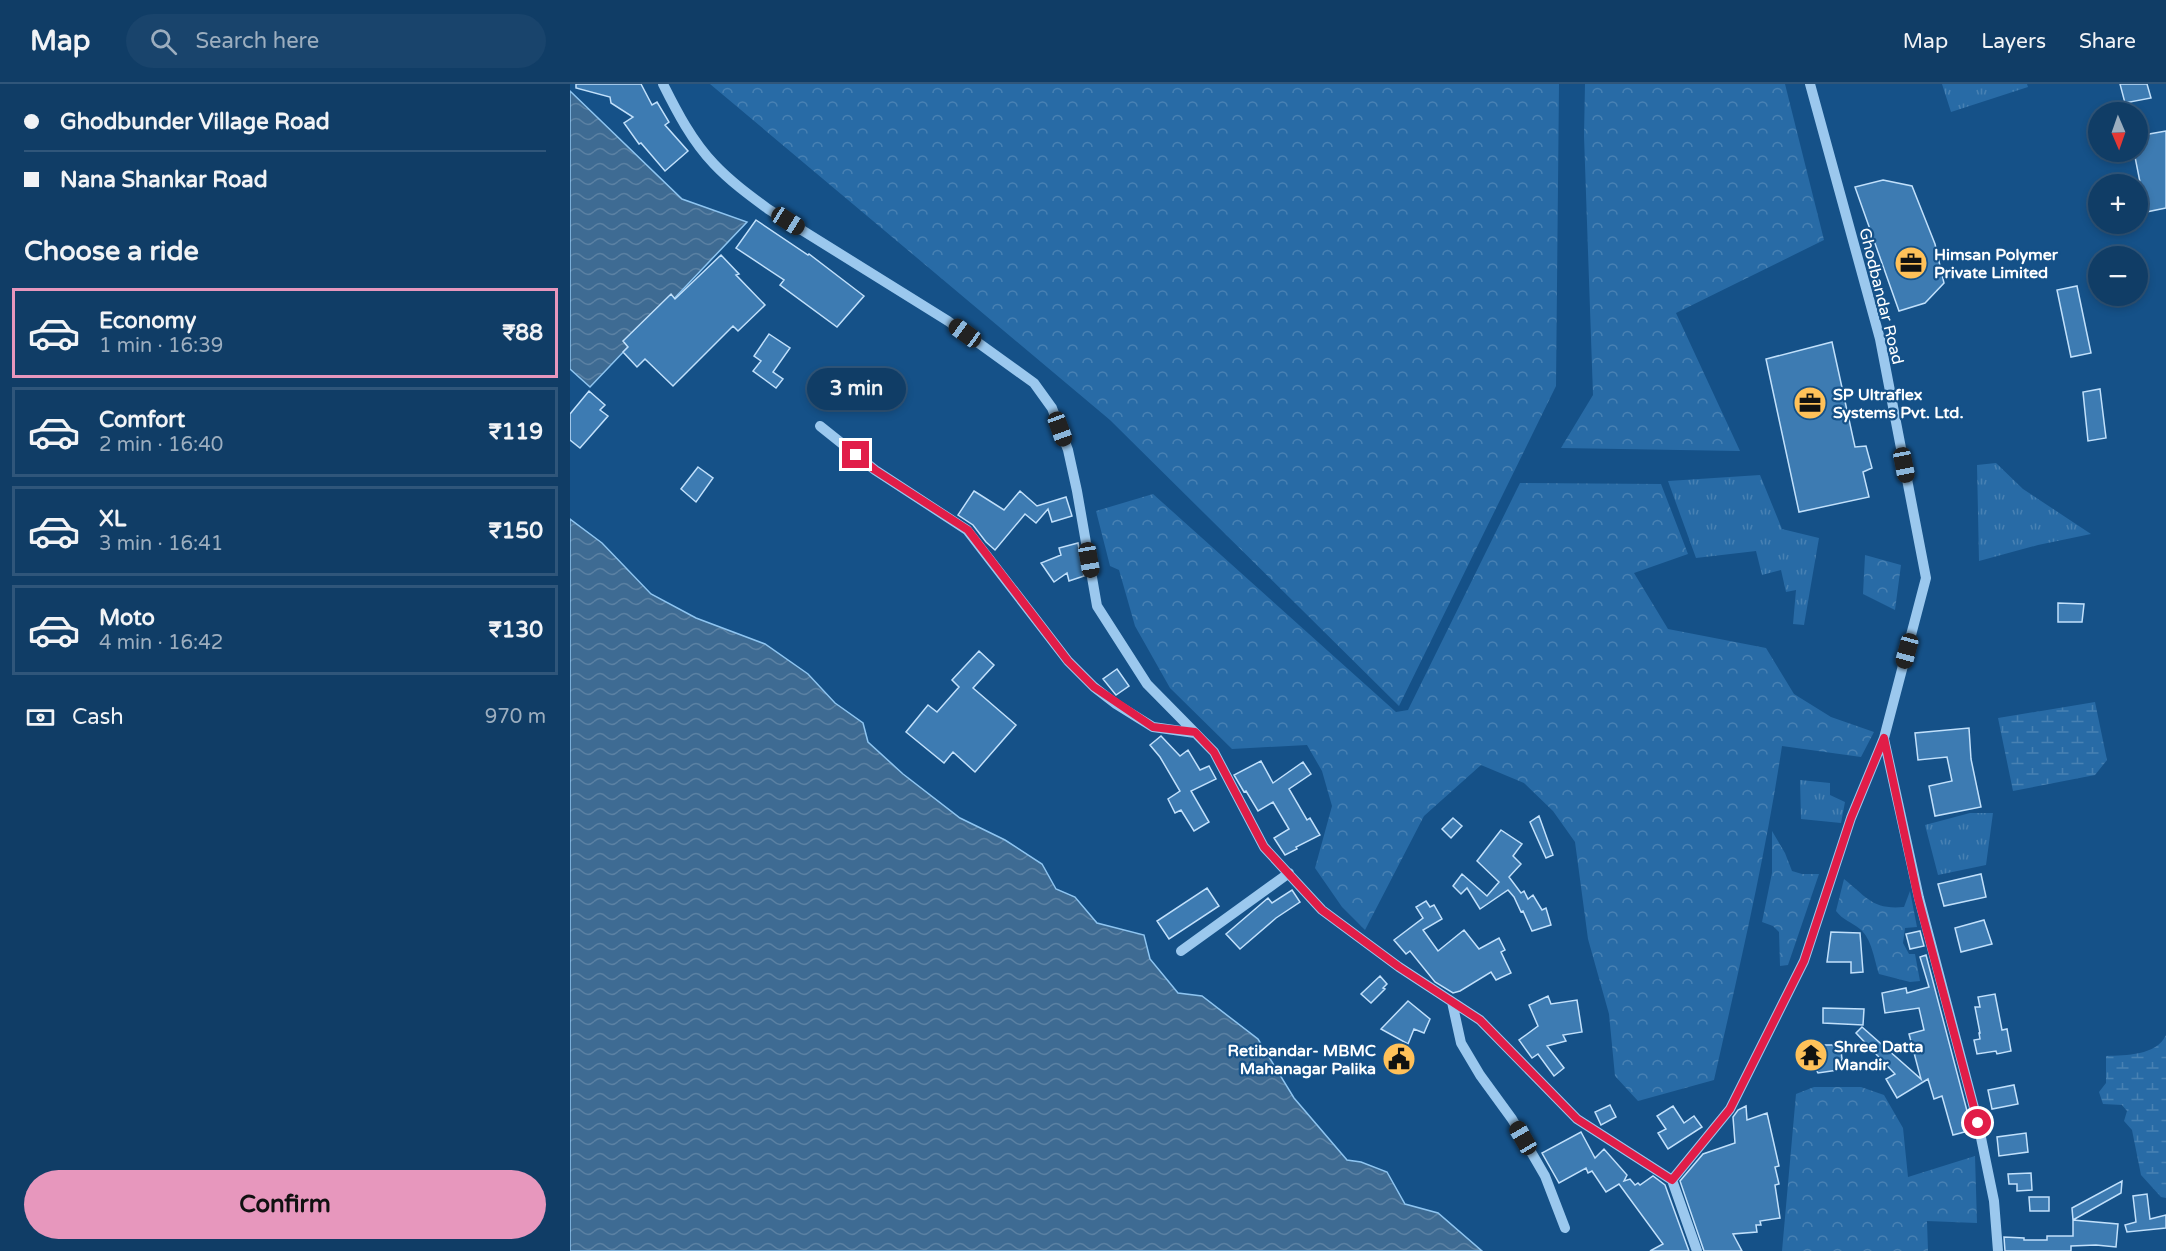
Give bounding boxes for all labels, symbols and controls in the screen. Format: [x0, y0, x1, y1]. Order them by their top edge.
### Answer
search box [126, 14, 546, 68]
text: Map [30, 24, 90, 58]
icon: search [147, 25, 180, 58]
text: Search here [195, 28, 319, 54]
text: Map [1903, 29, 1948, 54]
text: Layers [1981, 29, 2046, 54]
text: Share [2079, 29, 2136, 54]
north arrow [2088, 102, 2148, 162]
map controls [2088, 102, 2148, 306]
text: Ghodbunder Village Road [60, 109, 330, 135]
text: Nana Shankar Road [60, 167, 268, 193]
button: + [2088, 174, 2148, 234]
car [768, 204, 808, 238]
street label: Ghodbandar Road [1854, 226, 1908, 367]
text: Choose a ride [24, 235, 199, 268]
office icon: Himsan Polymer Private Limited [1893, 245, 1929, 281]
place label: Himsan Polymer Private Limited [1934, 245, 2059, 283]
button: − [2088, 246, 2148, 306]
icon: car [27, 306, 81, 360]
text: Economy [99, 308, 196, 334]
car [945, 315, 985, 351]
text: ₹88 [502, 320, 543, 346]
text: 1 min · 16:39 [99, 334, 223, 358]
callout: 3 min [806, 368, 906, 410]
text: 3 min [830, 377, 883, 401]
office icon: SP Ultraflex Systems Pvt. Ltd. [1792, 385, 1828, 421]
place label: SP Ultraflex Systems Pvt. Ltd. [1833, 385, 1964, 423]
icon: car [27, 405, 81, 459]
text: Comfort [99, 407, 185, 433]
car [1045, 409, 1075, 449]
text: ₹119 [489, 419, 543, 445]
text: 2 min · 16:40 [99, 433, 223, 457]
route end [842, 441, 869, 468]
car [1892, 446, 1916, 484]
icon: car [27, 504, 81, 558]
text: XL [99, 506, 126, 532]
text: ₹150 [489, 518, 543, 544]
text: 3 min · 16:41 [99, 532, 223, 556]
car [1077, 541, 1101, 579]
icon: car [27, 603, 81, 657]
text: Moto [99, 605, 155, 631]
text: ₹130 [489, 617, 543, 643]
text: 4 min · 16:42 [99, 631, 223, 655]
car [1894, 631, 1920, 671]
icon: cash [24, 701, 57, 734]
text: Cash [72, 704, 124, 730]
text: 970 m [485, 705, 546, 729]
temple icon: Shree Datta Mandir [1793, 1037, 1829, 1073]
place label: Shree Datta Mandir [1834, 1037, 1924, 1075]
place label: Retibandar- MBMC Mahanagar Palika [1228, 1041, 1376, 1079]
public building icon: Retibandar- MBMC Mahanagar Palika [1381, 1041, 1417, 1077]
route start [1964, 1109, 1991, 1136]
car [1506, 1118, 1540, 1158]
button: Confirm [24, 1170, 546, 1239]

